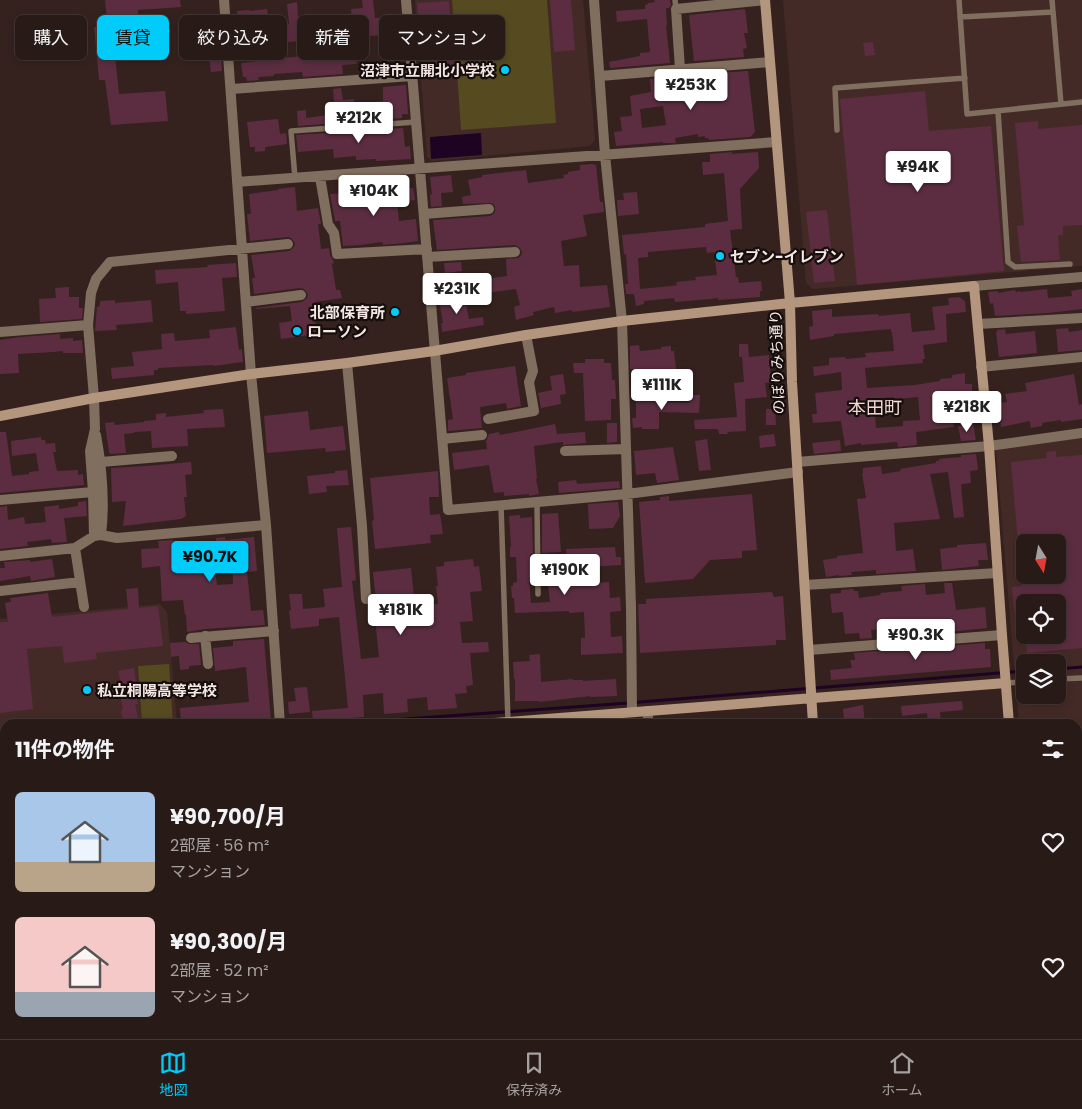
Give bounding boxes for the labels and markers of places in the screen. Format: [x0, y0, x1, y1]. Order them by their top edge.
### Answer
place label: 沼津市立開北小学校 [360, 60, 495, 81]
marker: 沼津市立開北小学校 [499, 64, 511, 76]
pin: ¥253K [656, 68, 726, 111]
pin: ¥212K [324, 102, 394, 144]
pin: ¥94K [888, 150, 948, 193]
pin: ¥104K [339, 174, 409, 217]
place label: セブン-イレブン [730, 246, 844, 267]
marker: セブン-イレブン [714, 250, 726, 262]
pin: ¥231K [422, 272, 492, 315]
place label: 北部保育所 [310, 302, 385, 323]
marker: 北部保育所 [389, 306, 401, 318]
place label: ローソン [307, 321, 367, 342]
marker: ローソン [291, 325, 303, 337]
pin: ¥111K [627, 368, 697, 411]
pin: ¥218K [932, 390, 1002, 433]
pin: ¥90.7K [169, 540, 251, 583]
pin: ¥190K [530, 554, 600, 596]
pin: ¥181K [366, 594, 436, 636]
pin: ¥90.3K [875, 618, 957, 661]
place label: 私立桐陽高等学校 [97, 680, 217, 701]
marker: 私立桐陽高等学校 [81, 684, 93, 696]

